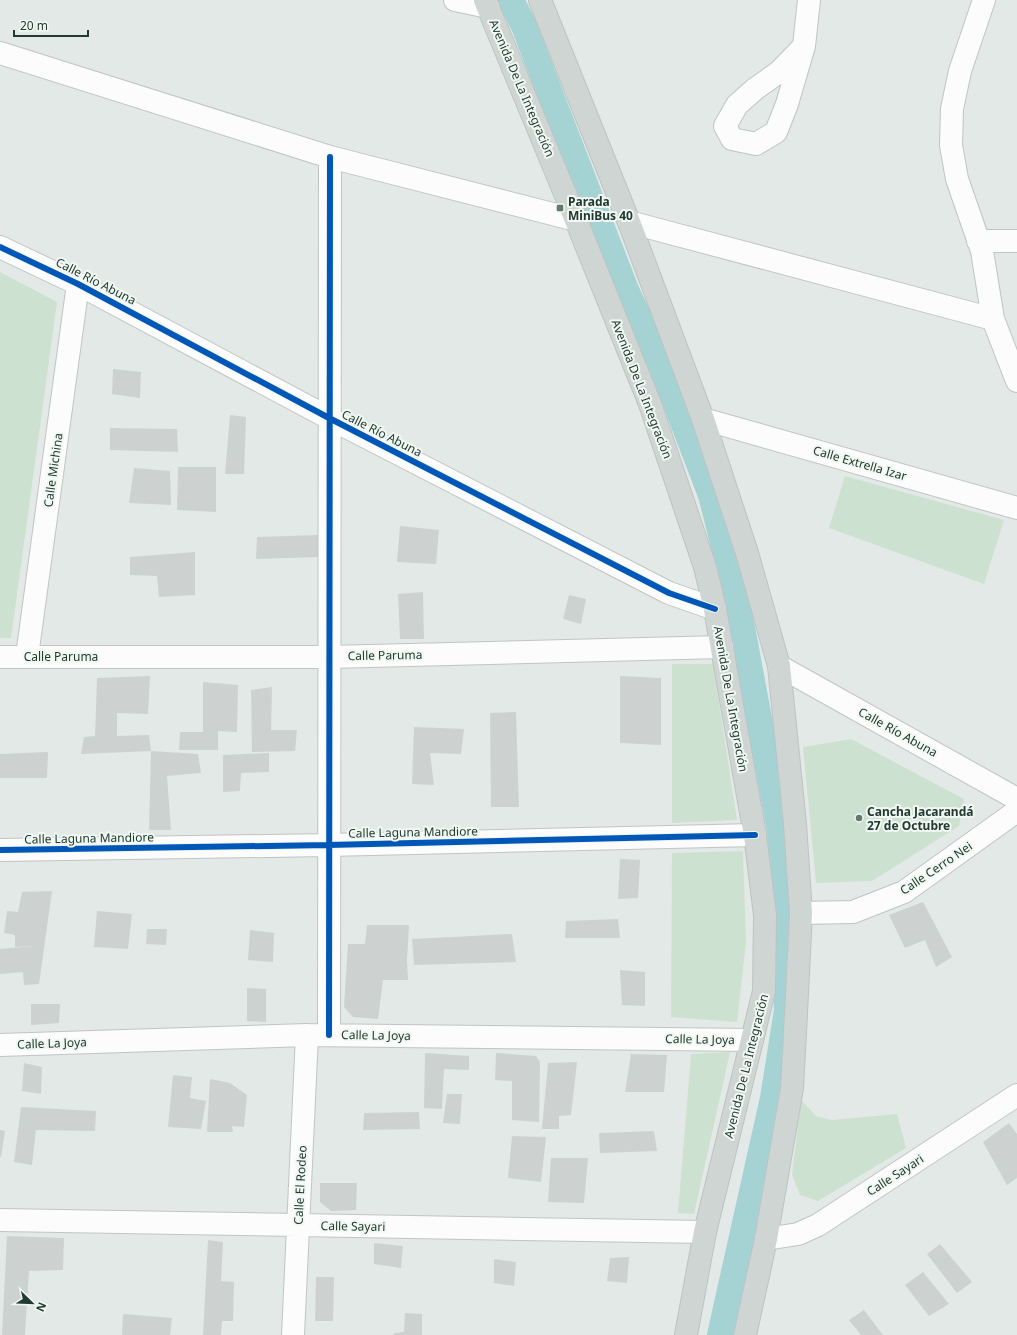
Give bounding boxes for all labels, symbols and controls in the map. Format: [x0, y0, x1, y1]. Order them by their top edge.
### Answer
scale bar [14, 12, 88, 38]
text: 20 m [20, 17, 48, 34]
street label: Avenida De La Integración [485, 17, 559, 159]
place label: Parada MiniBus 40 [568, 193, 633, 224]
marker: Parada MiniBus 40 [555, 203, 565, 213]
street label: Calle Río Abuna [53, 253, 139, 309]
street label: Avenida De La Integración [608, 317, 676, 461]
street label: Calle Río Abuna [339, 405, 425, 461]
street label: Calle Michina [39, 432, 67, 508]
street label: Calle Extrella Izar [811, 442, 909, 485]
street label: Avenida De La Integración [710, 625, 752, 773]
street label: Calle Paruma [347, 646, 423, 664]
street label: Calle Paruma [24, 648, 98, 665]
street label: Calle Río Abuna [855, 703, 941, 761]
place label: Cancha Jacarandá 27 de Octubre [867, 803, 973, 834]
marker: Cancha Jacarandá 27 de Octubre [854, 813, 864, 823]
street label: Calle Laguna Mandiore [348, 822, 478, 842]
street label: Calle Laguna Mandiore [24, 828, 154, 848]
street label: Calle Cerro Nei [897, 838, 975, 898]
street label: Avenida De La Integración [720, 992, 772, 1140]
street label: Calle La Joya [341, 1026, 411, 1044]
street label: Calle La Joya [665, 1030, 735, 1048]
street label: Calle La Joya [17, 1033, 87, 1053]
street label: Calle El Rodeo [289, 1145, 311, 1225]
street label: Calle Sayari [863, 1150, 927, 1200]
street label: Calle Sayari [321, 1217, 385, 1235]
north arrow [12, 1283, 52, 1323]
text: N [33, 1300, 50, 1314]

